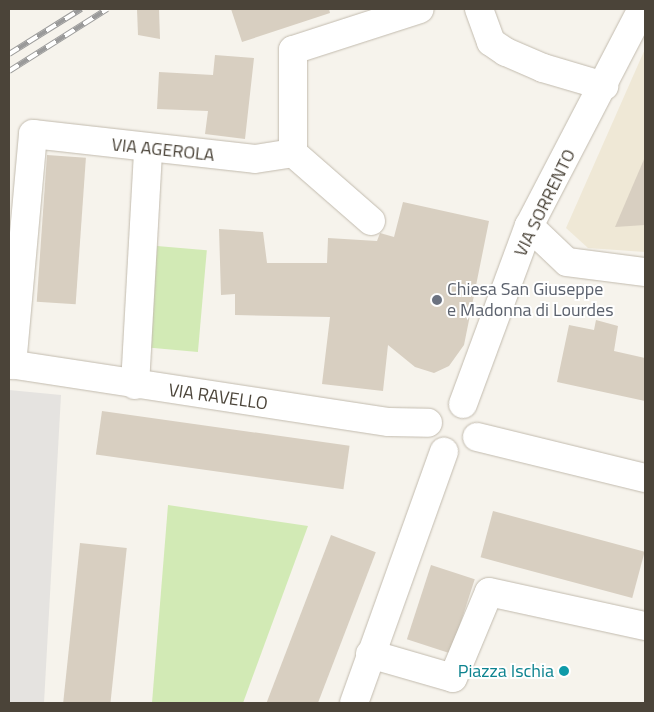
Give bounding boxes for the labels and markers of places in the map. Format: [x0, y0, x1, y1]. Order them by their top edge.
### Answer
place label: Chiesa San Giuseppe e Madonna di Lourdes [447, 279, 614, 322]
marker: Chiesa San Giuseppe e Madonna di Lourdes [431, 294, 443, 306]
place label: Piazza Ischia [458, 660, 554, 682]
marker: Piazza Ischia [558, 665, 570, 677]

